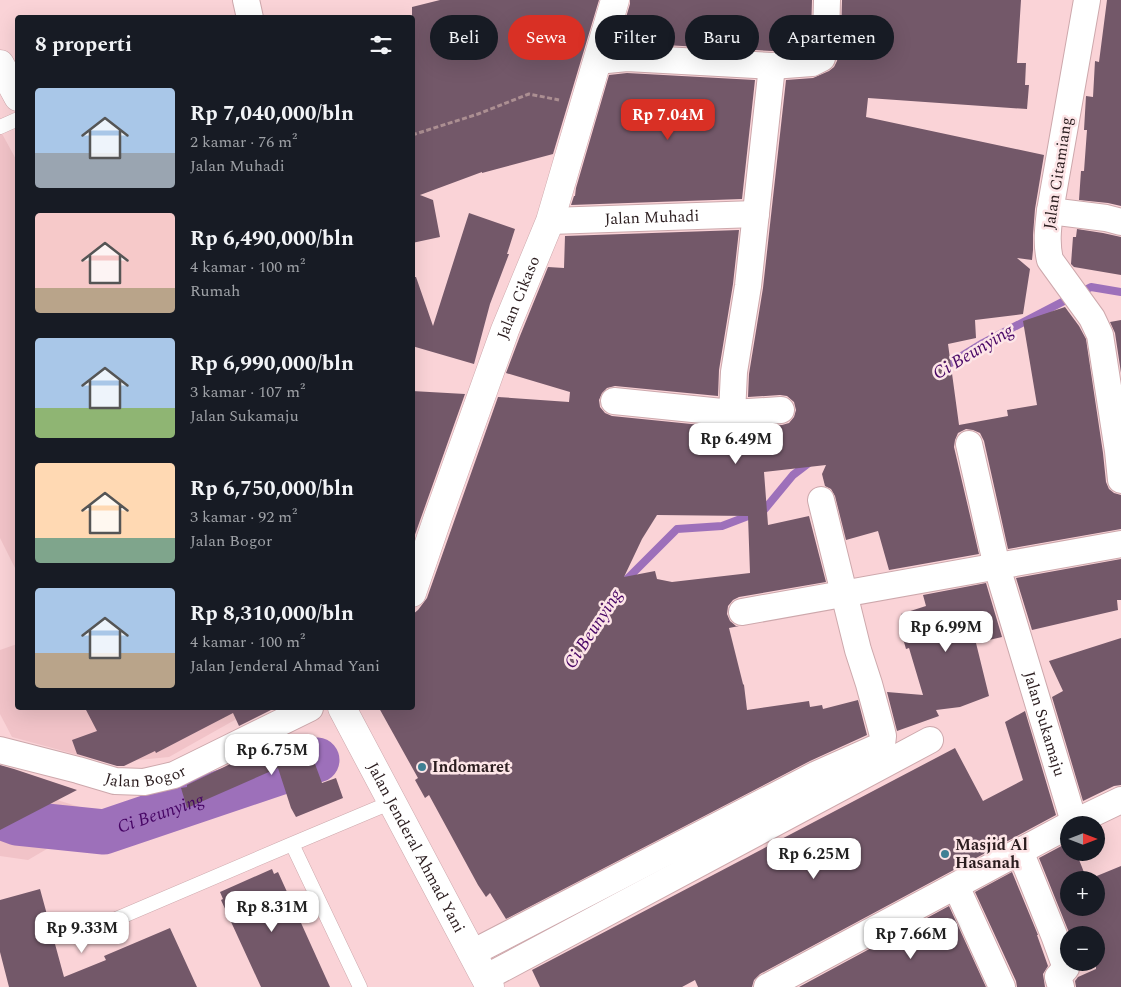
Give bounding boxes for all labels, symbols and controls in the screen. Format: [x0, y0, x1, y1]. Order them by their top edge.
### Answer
chip: Beli [430, 15, 498, 60]
chip: Sewa [508, 15, 585, 60]
chip: Filter [595, 15, 675, 60]
chip: Baru [685, 15, 759, 60]
chip: Apartemen [769, 15, 894, 60]
text: 8 properti [35, 29, 132, 61]
icon: filters [367, 31, 395, 59]
text: Rp 7,040,000/bln [190, 98, 354, 130]
pin: Rp 7.04M [616, 98, 720, 141]
text: Rp 7.04M [632, 103, 704, 127]
icon: home [75, 108, 135, 168]
street label: Jalan Citamiang [1037, 115, 1079, 231]
text: 2 kamar · 76 m² [190, 130, 297, 154]
text: Jalan Muhadi [190, 154, 285, 178]
street label: Jalan Muhadi [604, 204, 700, 231]
text: Rp 6,490,000/bln [190, 223, 354, 255]
icon: home [75, 233, 135, 293]
street label: Jalan Cikaso [491, 252, 546, 343]
text: 4 kamar · 100 m² [190, 255, 305, 279]
text: Rumah [190, 279, 240, 303]
water label: Ci Beunying [928, 317, 1019, 387]
text: Rp 6,990,000/bln [190, 348, 354, 380]
icon: home [75, 358, 135, 418]
text: 3 kamar · 107 m² [190, 380, 305, 404]
text: Jalan Sukamaju [190, 404, 299, 428]
pin: Rp 6.49M [684, 422, 788, 465]
text: Rp 6.49M [700, 427, 772, 451]
text: Rp 6,750,000/bln [190, 473, 354, 505]
icon: home [75, 483, 135, 543]
text: 3 kamar · 92 m² [190, 505, 297, 529]
text: Jalan Bogor [190, 529, 272, 553]
water label: Ci Beunying [557, 583, 629, 674]
text: Rp 8,310,000/bln [190, 598, 354, 630]
icon: home [75, 608, 135, 668]
pin: Rp 6.99M [894, 610, 998, 653]
text: Rp 6.99M [910, 615, 982, 639]
text: 4 kamar · 100 m² [190, 630, 305, 654]
text: Jalan Jenderal Ahmad Yani [190, 654, 380, 678]
street label: Jalan Sukamaju [1017, 668, 1072, 779]
pin: Rp 6.75M [220, 734, 324, 776]
text: Rp 6.75M [236, 738, 308, 762]
place label: Indomaret [432, 755, 510, 779]
street label: Jalan Jenderal Ahmad Yani [361, 758, 471, 937]
street label: Jalan Bogor [102, 759, 190, 794]
marker: Indomaret [416, 761, 428, 773]
water label: Ci Beunying [113, 785, 208, 840]
north arrow [1060, 816, 1105, 861]
map controls [1060, 816, 1105, 971]
place label: Masjid Al Hasanah [955, 833, 1028, 875]
pin: Rp 6.25M [762, 838, 866, 880]
text: Rp 6.25M [778, 842, 850, 866]
marker: Masjid Al Hasanah [939, 848, 951, 860]
button: + [1060, 871, 1105, 916]
pin: Rp 8.31M [220, 890, 324, 933]
text: Rp 8.31M [236, 895, 308, 919]
pin: Rp 9.33M [30, 912, 134, 954]
text: Rp 9.33M [46, 916, 118, 940]
pin: Rp 7.66M [859, 918, 963, 960]
text: Rp 7.66M [875, 922, 947, 946]
button: − [1060, 926, 1105, 971]

